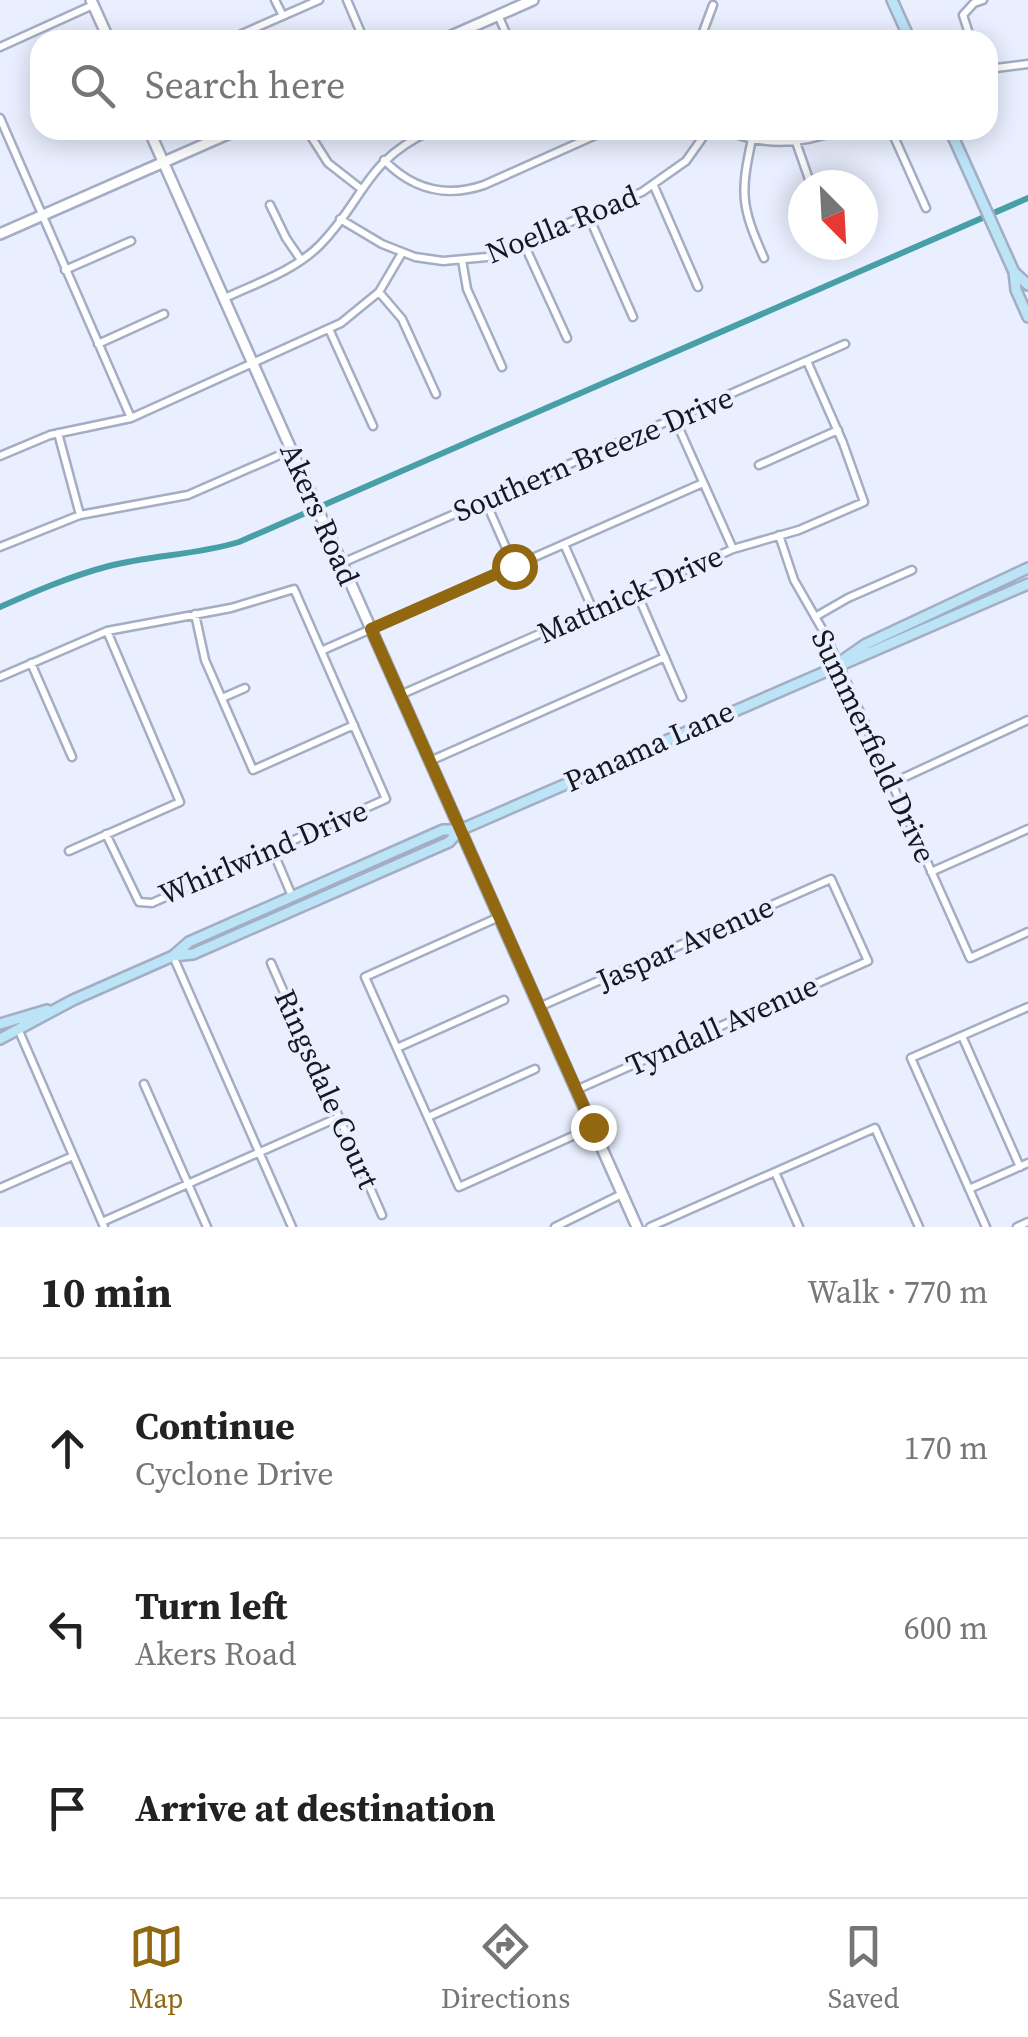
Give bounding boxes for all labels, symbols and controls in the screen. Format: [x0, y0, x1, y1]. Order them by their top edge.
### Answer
search box [30, 30, 998, 140]
icon: search [65, 58, 120, 113]
text: Search here [145, 59, 345, 111]
north arrow [788, 170, 878, 260]
street label: Noella Road [480, 175, 644, 273]
street label: Southern Breeze Drive [447, 376, 739, 532]
street label: Akers Road [270, 436, 370, 592]
street label: Mattnick Drive [531, 535, 729, 653]
route start [492, 544, 538, 590]
street label: Summerfield Drive [802, 623, 946, 869]
street label: Panama Lane [558, 690, 740, 802]
street label: Whirlwind Drive [152, 790, 374, 914]
street label: Jaspar Avenue [589, 886, 780, 1001]
street label: Tyndall Avenue [620, 964, 824, 1086]
street label: Ringsdale Court [265, 983, 389, 1195]
route end [571, 1105, 617, 1151]
text: 10 min [40, 1263, 172, 1321]
text: Walk · 770 m [807, 1270, 988, 1314]
text: Continue [135, 1400, 295, 1452]
icon: ahead [40, 1421, 95, 1476]
text: 170 m [904, 1426, 988, 1470]
text: Cyclone Drive [135, 1452, 334, 1496]
text: Turn left [135, 1580, 287, 1632]
icon: left [40, 1601, 95, 1656]
text: 600 m [904, 1606, 988, 1650]
text: Akers Road [135, 1632, 297, 1676]
icon: arrive [40, 1781, 95, 1836]
text: Arrive at destination [135, 1782, 496, 1834]
tab: Map [129, 1919, 184, 2017]
tab: Directions [441, 1919, 570, 2017]
tab: Saved [828, 1919, 899, 2017]

